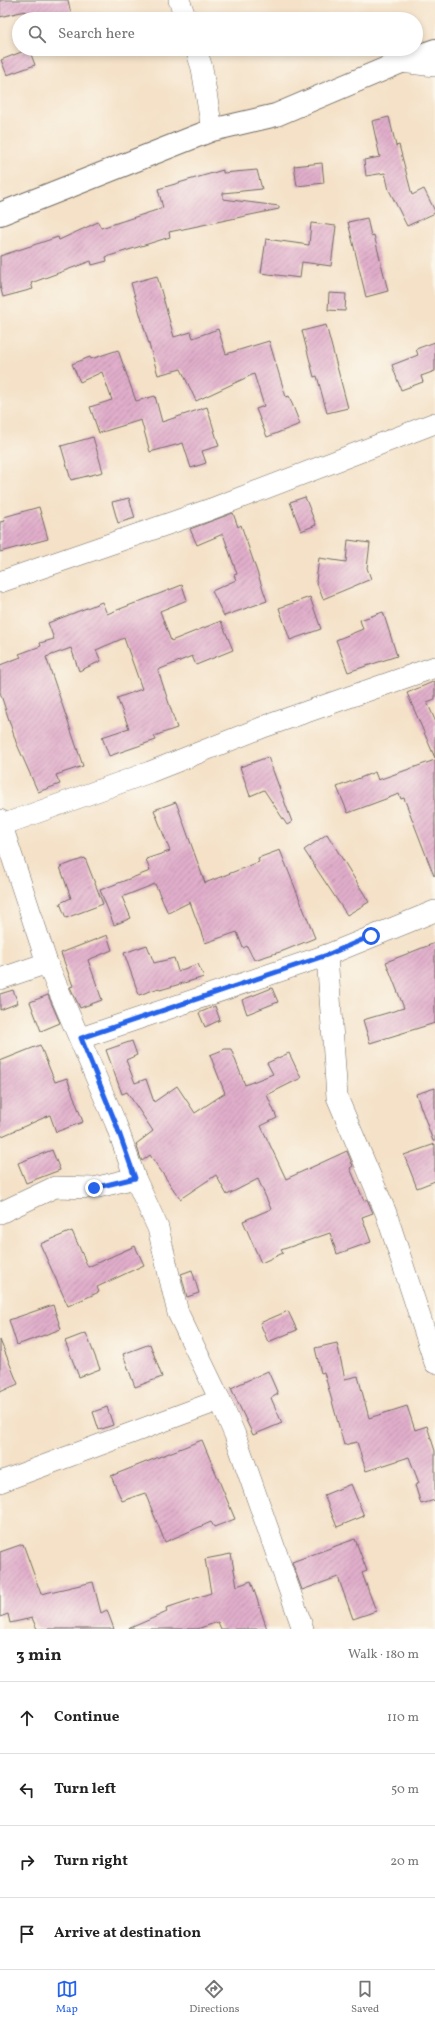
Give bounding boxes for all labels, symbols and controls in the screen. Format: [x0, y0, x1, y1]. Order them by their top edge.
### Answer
search box [12, 12, 423, 56]
icon: search [26, 23, 48, 45]
text: Search here [58, 24, 135, 45]
route start [362, 927, 380, 945]
route end [85, 1179, 103, 1197]
text: 3 min [16, 1644, 62, 1667]
text: Walk · 180 m [348, 1646, 419, 1664]
icon: ahead [16, 1707, 38, 1729]
text: Continue [54, 1707, 119, 1728]
text: 110 m [387, 1709, 419, 1727]
icon: left [16, 1779, 38, 1801]
text: Turn left [54, 1779, 116, 1800]
text: 50 m [391, 1781, 419, 1799]
icon: right [16, 1851, 38, 1873]
text: Turn right [54, 1851, 128, 1872]
text: 20 m [390, 1853, 419, 1871]
icon: arrive [16, 1923, 38, 1945]
text: Arrive at destination [54, 1923, 201, 1944]
tab: Map [56, 1978, 78, 2017]
tab: Directions [189, 1978, 240, 2017]
tab: Saved [351, 1978, 379, 2017]

